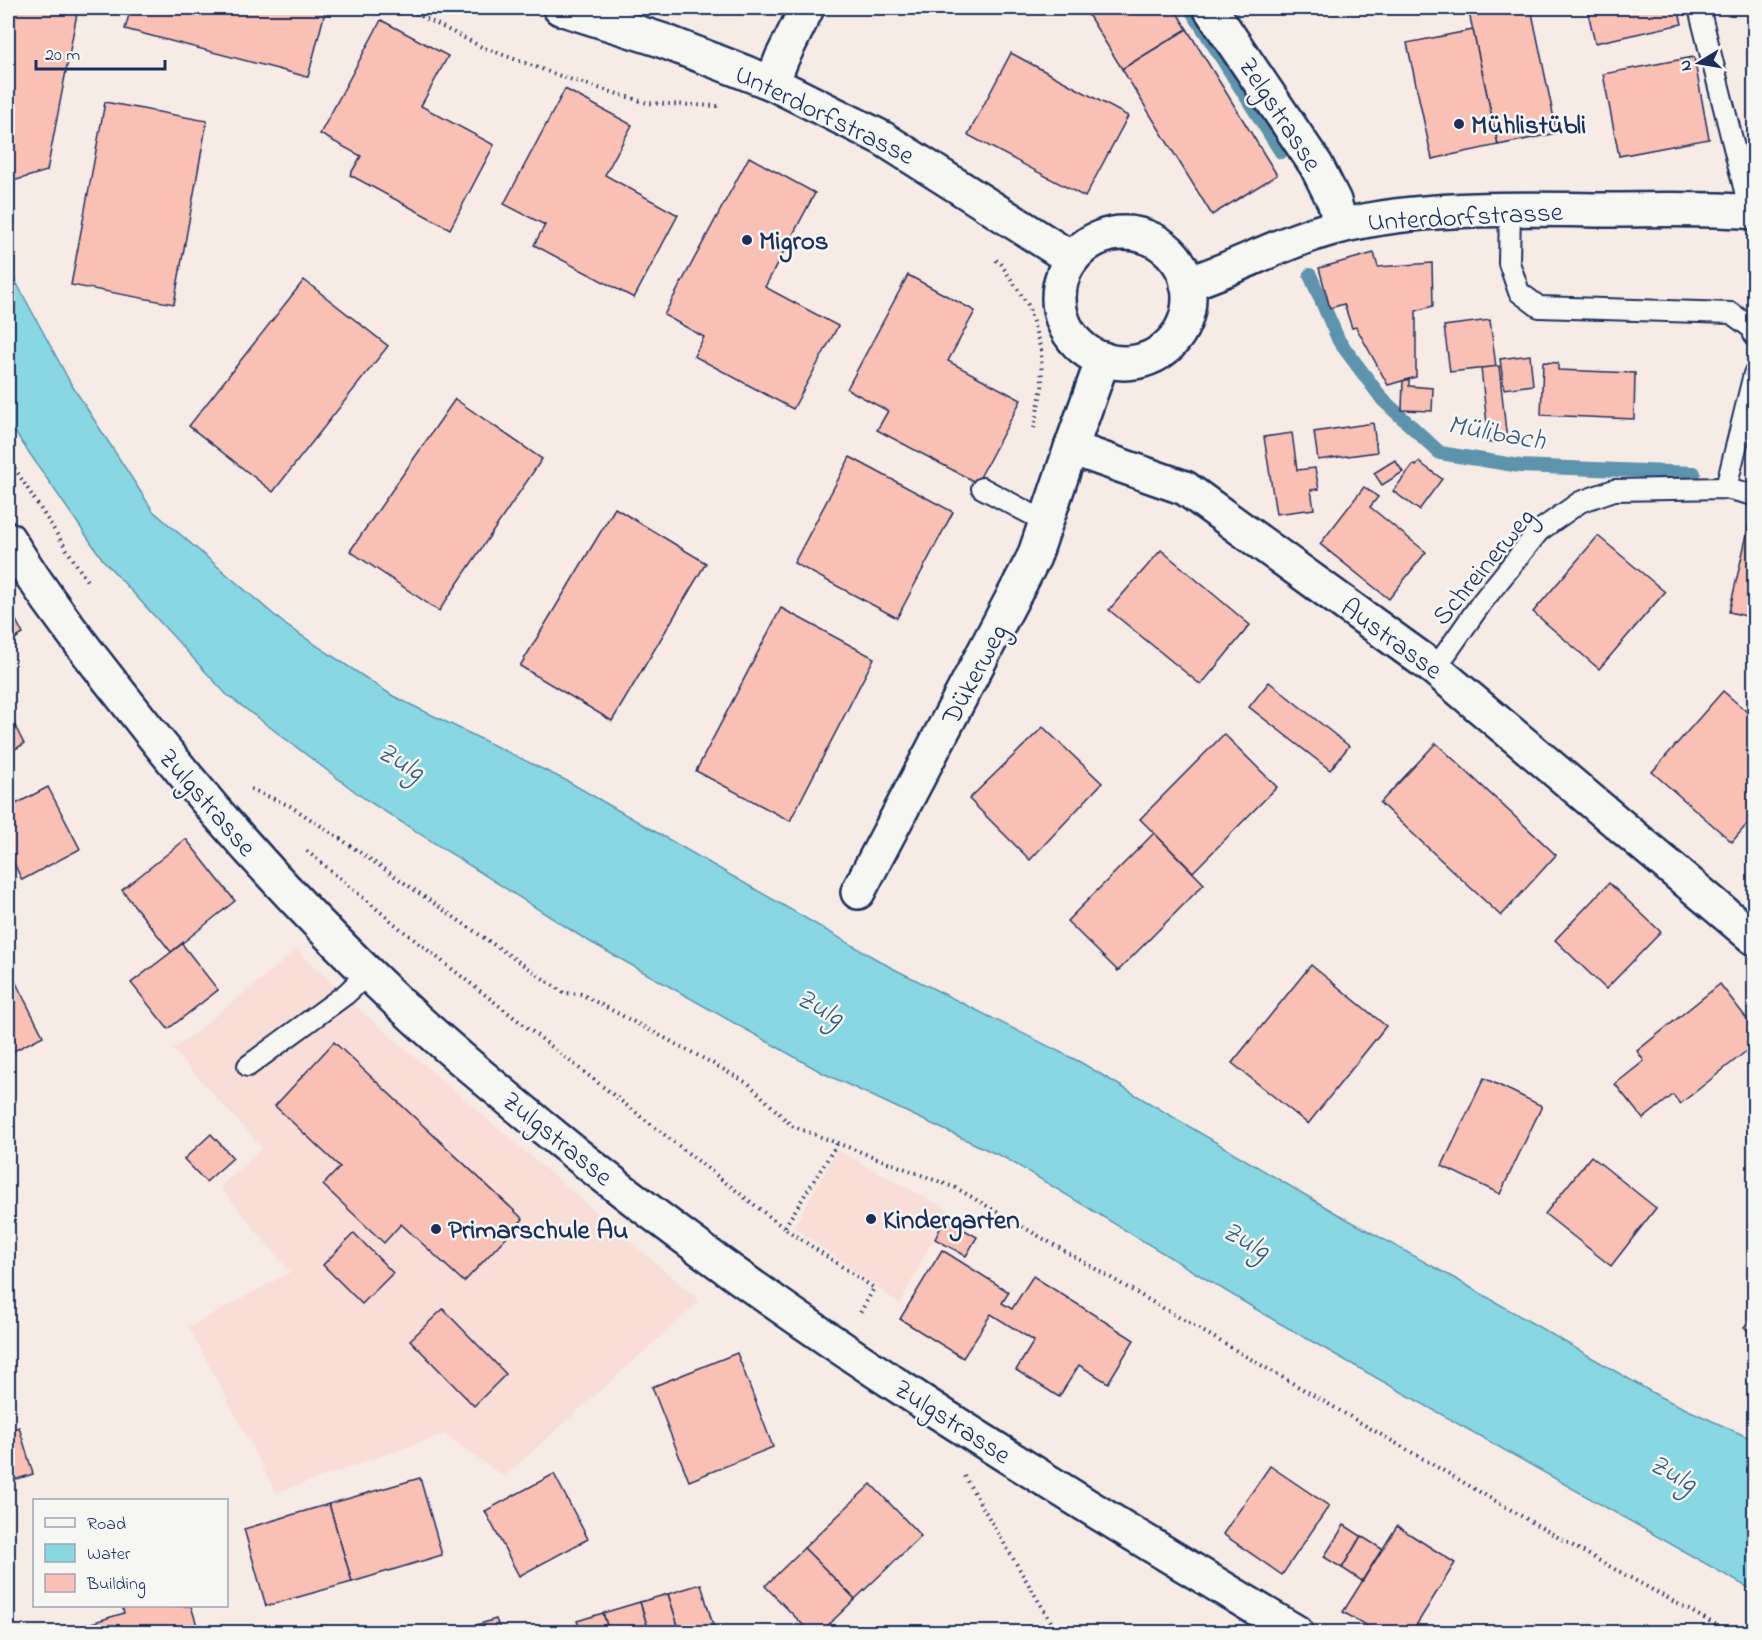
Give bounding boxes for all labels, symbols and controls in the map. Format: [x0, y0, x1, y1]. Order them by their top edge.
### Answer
scale bar [36, 33, 165, 71]
north arrow [1669, 33, 1729, 93]
text: 20 m [45, 43, 80, 69]
street label: Zelgstrasse [1227, 50, 1331, 181]
street label: Unterdorfstrasse [728, 56, 921, 177]
text: N [1673, 58, 1699, 73]
place label: Mühlistübli [1471, 107, 1586, 146]
marker: Mühlistübli [1452, 117, 1466, 131]
street label: Unterdorfstrasse [1367, 194, 1565, 243]
place label: Migros [759, 223, 829, 263]
marker: Migros [740, 233, 754, 247]
water label: Mülibach [1444, 406, 1549, 463]
street label: Schreinerweg [1424, 500, 1546, 635]
street label: Austrasse [1332, 590, 1450, 691]
street label: Dükerweg [933, 618, 1019, 734]
water label: Zulg [369, 733, 433, 794]
street label: Zulgstrasse [148, 741, 265, 867]
water label: Zulg [788, 979, 852, 1040]
street label: Zulgstrasse [493, 1083, 621, 1197]
place label: Kindergarten [883, 1202, 1020, 1242]
place label: Primarschule Au [448, 1212, 628, 1251]
marker: Kindergarten [864, 1212, 878, 1226]
water label: Zulg [1214, 1212, 1278, 1273]
marker: Primarschule Au [429, 1222, 443, 1236]
street label: Zulgstrasse [885, 1371, 1019, 1476]
water label: Zulg [1641, 1445, 1705, 1506]
legend [33, 1499, 228, 1607]
text: Road [87, 1512, 126, 1538]
text: Water [87, 1542, 131, 1568]
text: Building [86, 1572, 146, 1599]

